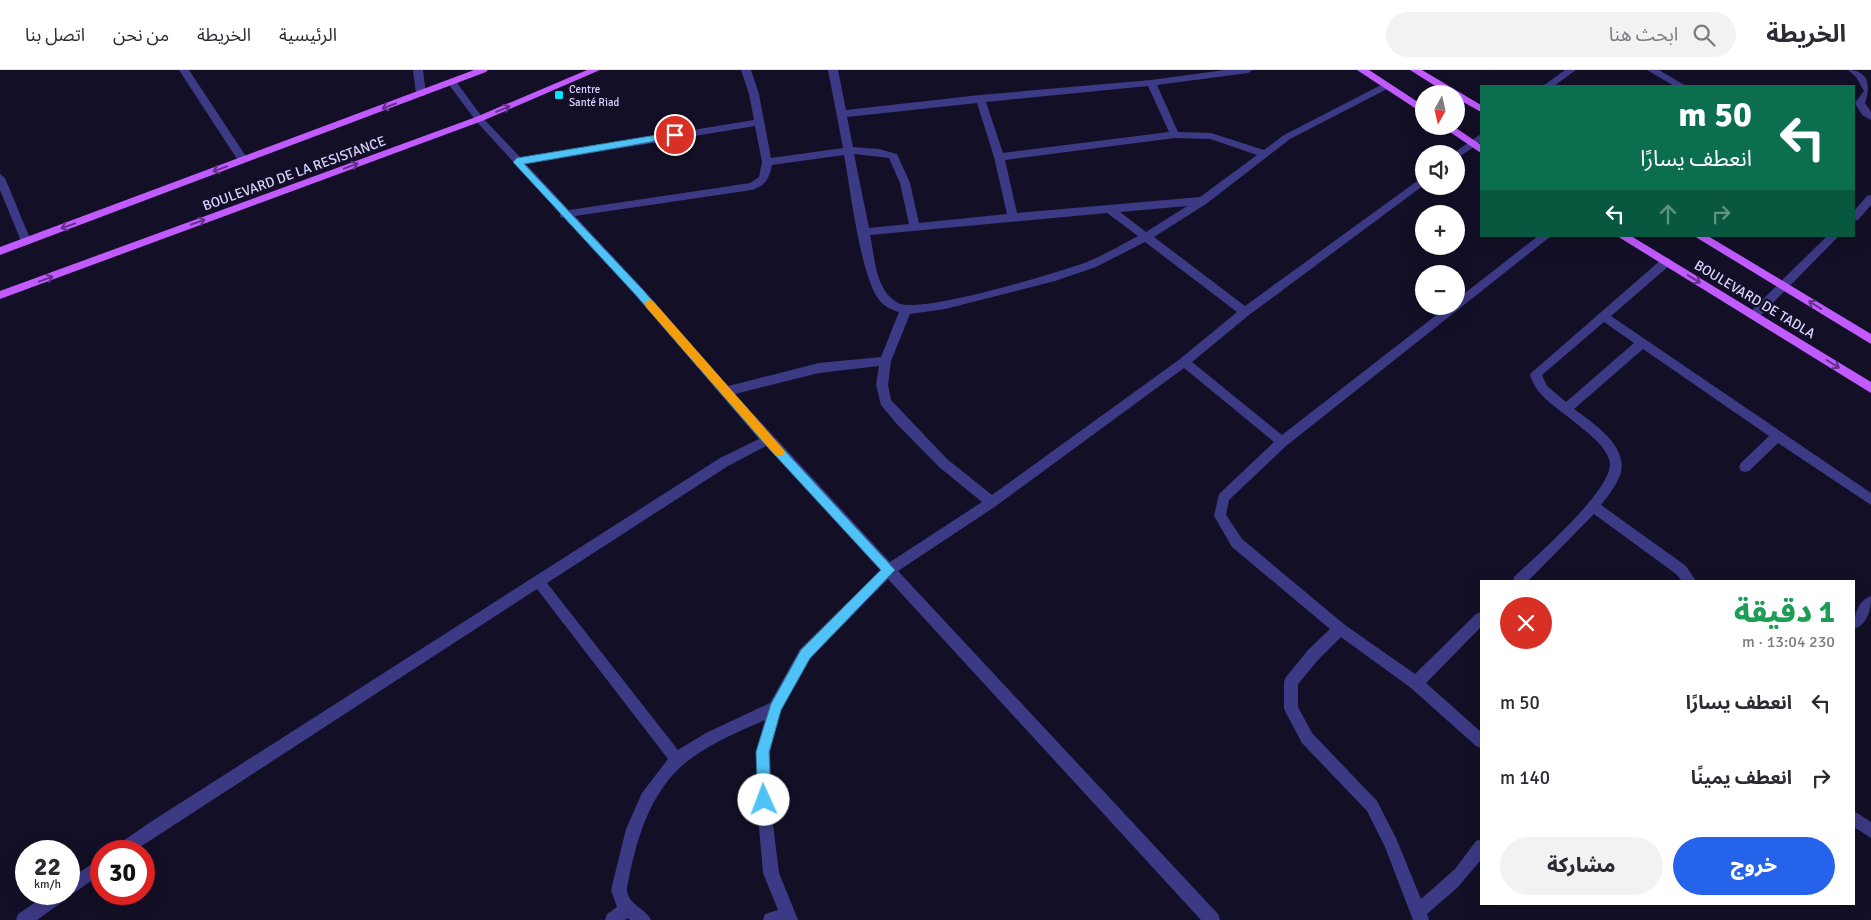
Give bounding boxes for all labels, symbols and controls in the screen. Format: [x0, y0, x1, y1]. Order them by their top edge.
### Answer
search box [1386, 12, 1736, 57]
text: الخريطة [1766, 19, 1846, 49]
icon: search [1690, 21, 1718, 49]
text: ابحث هنا [1609, 23, 1678, 47]
text: اتصل بنا [25, 24, 85, 46]
text: من نحن [113, 24, 169, 46]
text: الخريطة [197, 24, 251, 46]
text: الرئيسية [279, 24, 337, 46]
place label: Centre Santé Riad [569, 83, 619, 109]
north arrow [1415, 85, 1465, 135]
map controls [1415, 85, 1465, 315]
marker: Centre Santé Riad [553, 89, 565, 101]
text: 50 m [1678, 93, 1752, 136]
one-way arrow [381, 102, 397, 111]
one-way arrow [495, 103, 510, 113]
icon: left [1770, 105, 1835, 170]
pin [654, 114, 696, 156]
icon: arrive [661, 121, 689, 149]
street label: BOULEVARD DE LA RESISTANCE [200, 132, 388, 215]
button: sound [1415, 145, 1465, 195]
text: انعطف يسارًا [1640, 145, 1752, 172]
one-way arrow [342, 161, 358, 170]
one-way arrow [213, 165, 228, 174]
icon: left [1601, 200, 1629, 228]
icon: ahead [1654, 200, 1682, 228]
icon: right [1707, 200, 1735, 228]
button: + [1415, 205, 1465, 255]
one-way arrow [190, 217, 205, 226]
one-way arrow [61, 222, 76, 231]
street label: BOULEVARD DE TADLA [1691, 257, 1819, 342]
button: − [1415, 265, 1465, 315]
one-way arrow [38, 274, 53, 283]
one-way arrow [1686, 275, 1700, 285]
one-way arrow [1808, 300, 1822, 310]
one-way arrow [1825, 359, 1839, 369]
text: 1 دقيقة [1734, 594, 1835, 631]
button: close [1500, 597, 1552, 649]
text: 230 m · 13:04 [1742, 632, 1835, 652]
icon: left [1807, 689, 1835, 717]
text: 50 m [1500, 691, 1540, 715]
text: انعطف يسارًا [1686, 691, 1792, 715]
icon: right [1807, 764, 1835, 792]
text: 140 m [1500, 766, 1550, 790]
text: انعطف يمينًا [1691, 766, 1792, 790]
position arrow [737, 773, 789, 825]
button: مشاركة [1500, 837, 1663, 895]
button: خروج [1673, 837, 1835, 895]
speed limit sign: 30 [90, 840, 155, 905]
text: 22 [34, 851, 61, 882]
text: km/h [34, 877, 61, 892]

